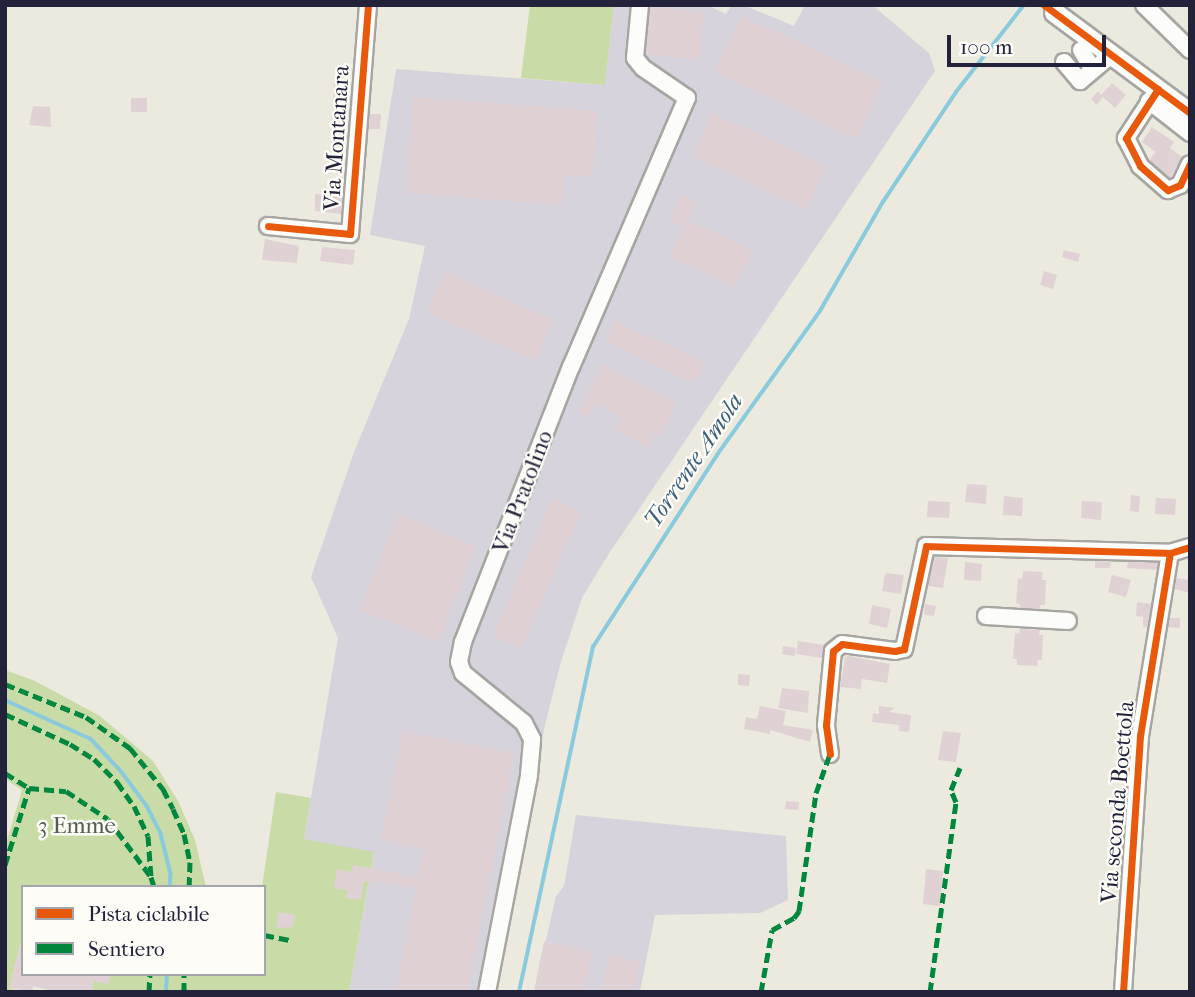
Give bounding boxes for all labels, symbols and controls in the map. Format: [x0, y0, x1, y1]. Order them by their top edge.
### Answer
scale bar [950, 21, 1109, 65]
text: 100 m [960, 35, 1013, 59]
street label: Via Montanara [318, 64, 356, 212]
water label: Torrente Amola [639, 388, 749, 534]
street label: Via Pratolino [487, 427, 559, 557]
street label: Via seconda Boettola [1095, 700, 1141, 904]
park label: 3 Emme [38, 812, 116, 840]
legend [21, 885, 266, 976]
text: Pista ciclabile [88, 902, 209, 926]
text: Sentiero [88, 937, 165, 961]

